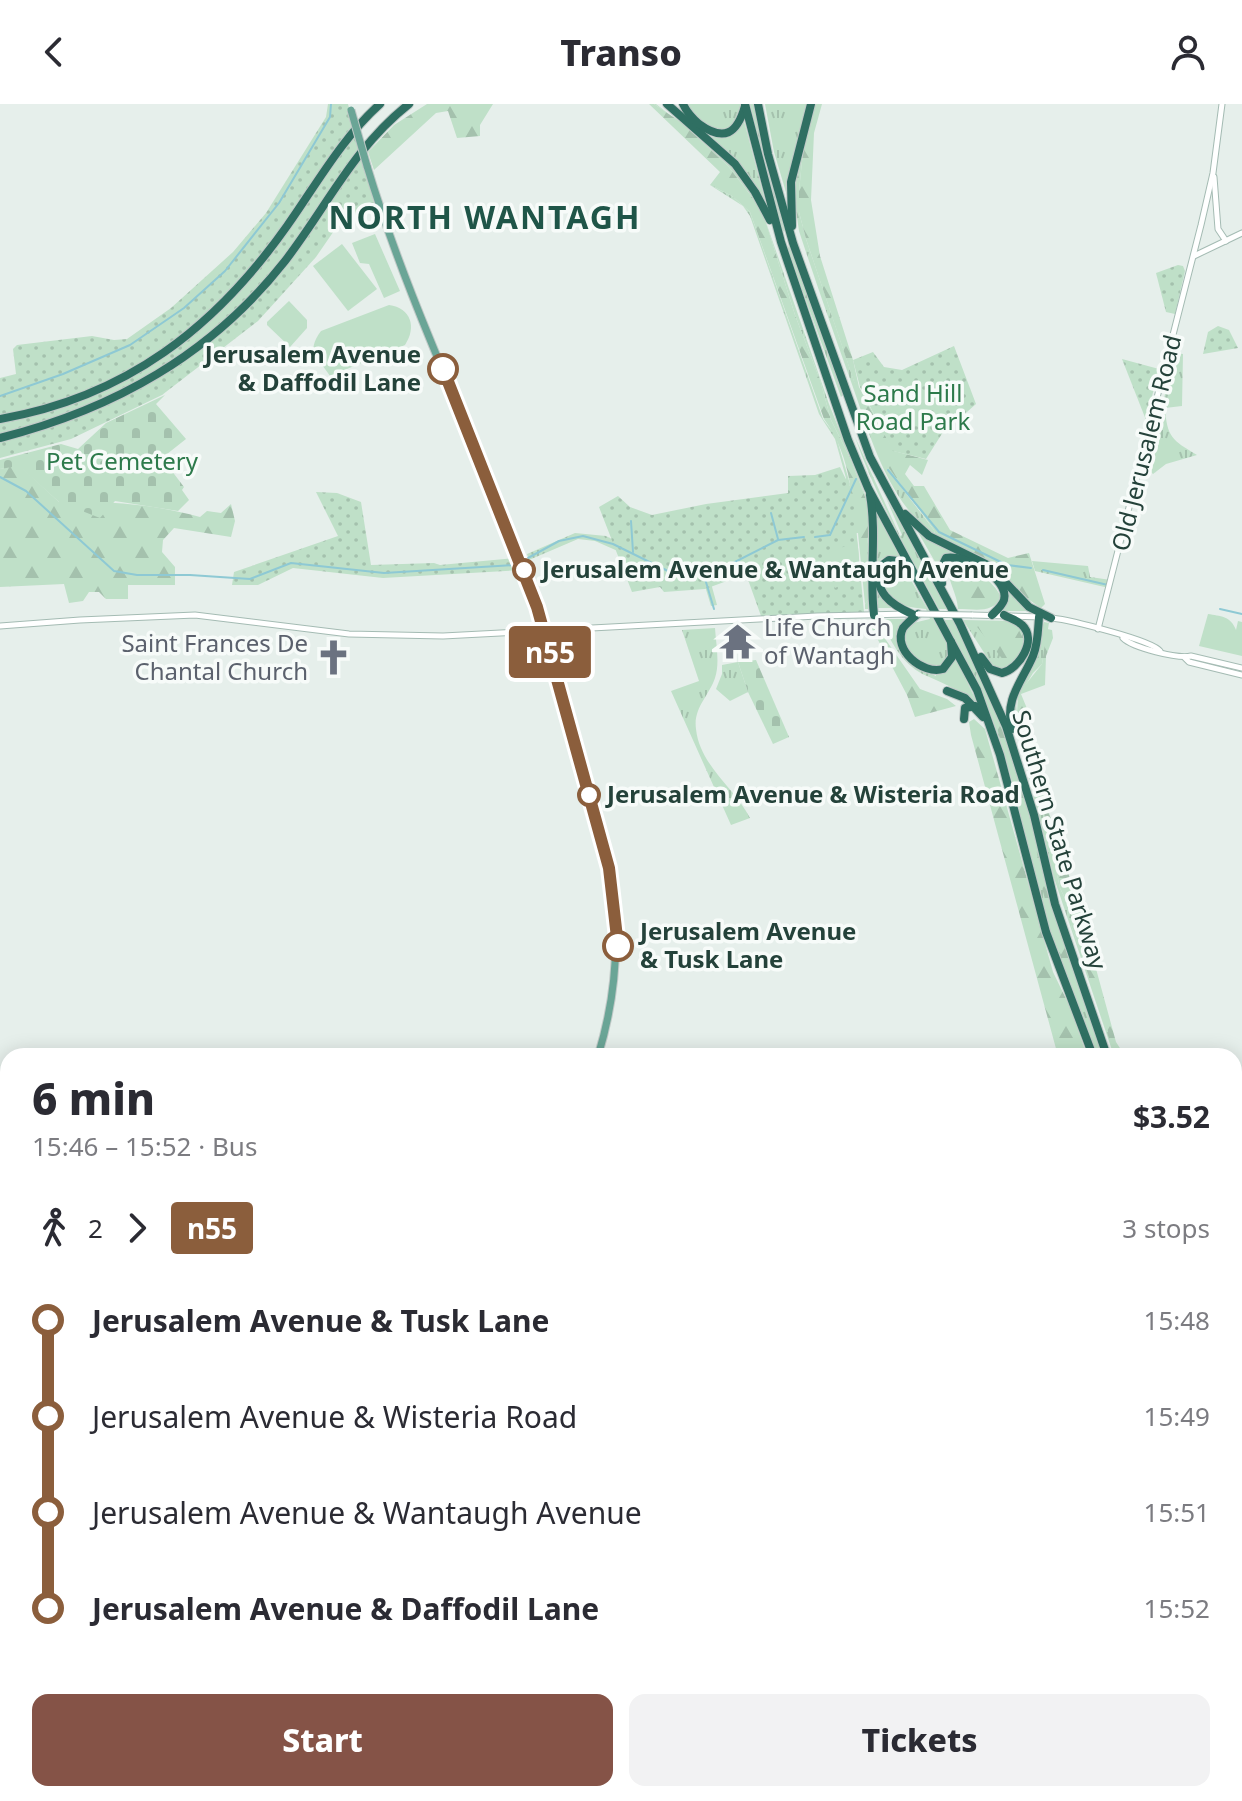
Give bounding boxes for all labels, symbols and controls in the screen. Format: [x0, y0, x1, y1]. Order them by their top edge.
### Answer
text: Transo [560, 28, 682, 77]
icon: back [32, 30, 76, 74]
icon: person [1166, 30, 1210, 74]
district label: NORTH WANTAGH [329, 195, 641, 238]
street label: Old Jerusalem Road [1103, 331, 1188, 554]
place label: Jerusalem Avenue & Daffodil Lane [203, 337, 421, 398]
marker: Jerusalem Avenue & Daffodil Lane [428, 354, 458, 384]
park label: Sand Hill Road Park [856, 376, 970, 437]
park label: Pet Cemetery [46, 444, 199, 477]
place label: Jerusalem Avenue & Wantaugh Avenue [540, 552, 1009, 585]
marker: Jerusalem Avenue & Wantaugh Avenue [513, 559, 535, 581]
place label: Life Church of Wantagh [764, 610, 895, 671]
temple icon: Life Church of Wantagh [719, 623, 757, 661]
place label: Saint Frances De Chantal Church [121, 626, 308, 687]
line badge: n55 [504, 626, 596, 678]
text: n55 [525, 633, 575, 671]
church icon: Saint Frances De Chantal Church [315, 639, 353, 677]
street label: Southern State Parkway [1005, 706, 1116, 974]
place label: Jerusalem Avenue & Wisteria Road [605, 777, 1020, 810]
marker: Jerusalem Avenue & Wisteria Road [578, 784, 600, 806]
place label: Jerusalem Avenue & Tusk Lane [638, 914, 856, 975]
marker: Jerusalem Avenue & Tusk Lane [603, 931, 633, 961]
text: 6 min [32, 1068, 155, 1128]
text: $3.52 [1133, 1096, 1210, 1137]
text: 15:46 – 15:52 · Bus [32, 1128, 257, 1164]
icon: walk [32, 1206, 76, 1250]
icon: forward [115, 1206, 159, 1250]
text: n55 [187, 1209, 237, 1247]
text: 2 [88, 1210, 103, 1246]
text: 3 stops [1122, 1210, 1210, 1246]
text: Jerusalem Avenue & Tusk Lane [92, 1300, 549, 1341]
text: 15:48 [1144, 1302, 1210, 1338]
text: Jerusalem Avenue & Wisteria Road [92, 1396, 577, 1437]
text: 15:49 [1144, 1398, 1210, 1434]
text: Jerusalem Avenue & Wantaugh Avenue [92, 1492, 642, 1533]
text: 15:51 [1144, 1494, 1210, 1530]
text: Jerusalem Avenue & Daffodil Lane [92, 1588, 599, 1629]
text: 15:52 [1144, 1590, 1210, 1626]
button: Start [32, 1694, 613, 1786]
button: Tickets [629, 1694, 1210, 1786]

